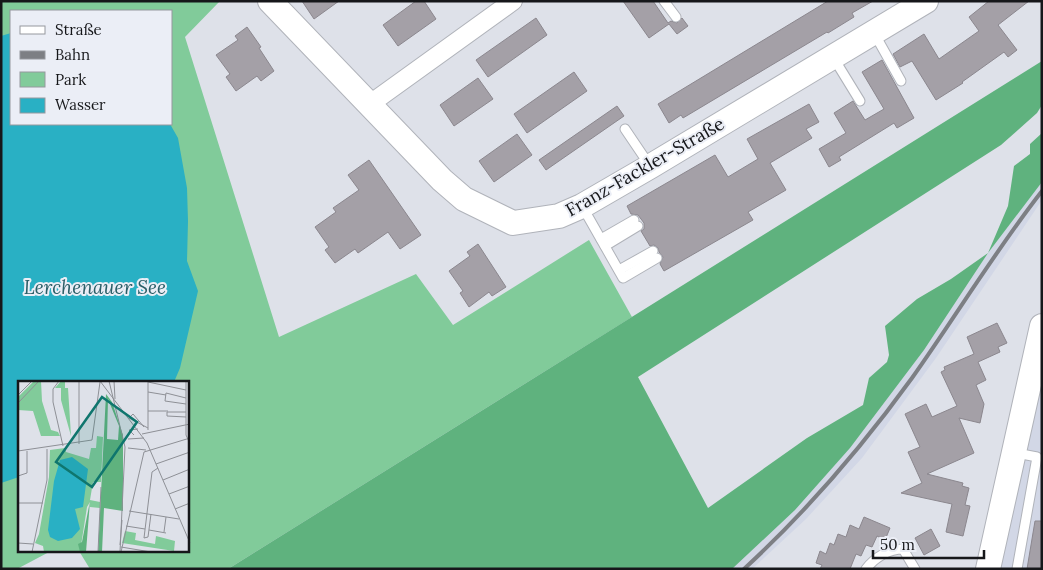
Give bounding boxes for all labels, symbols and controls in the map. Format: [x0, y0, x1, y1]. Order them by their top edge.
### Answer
legend [10, 10, 172, 125]
text: Straße [55, 20, 102, 39]
text: Bahn [55, 45, 90, 64]
text: Park [55, 70, 86, 89]
text: Wasser [55, 95, 106, 114]
street label: Franz-Fackler-Straße [561, 112, 728, 221]
water label: Lerchenauer See [24, 275, 166, 299]
inset map [18, 381, 189, 552]
scale bar [873, 528, 984, 560]
text: 50 m [880, 535, 915, 554]

